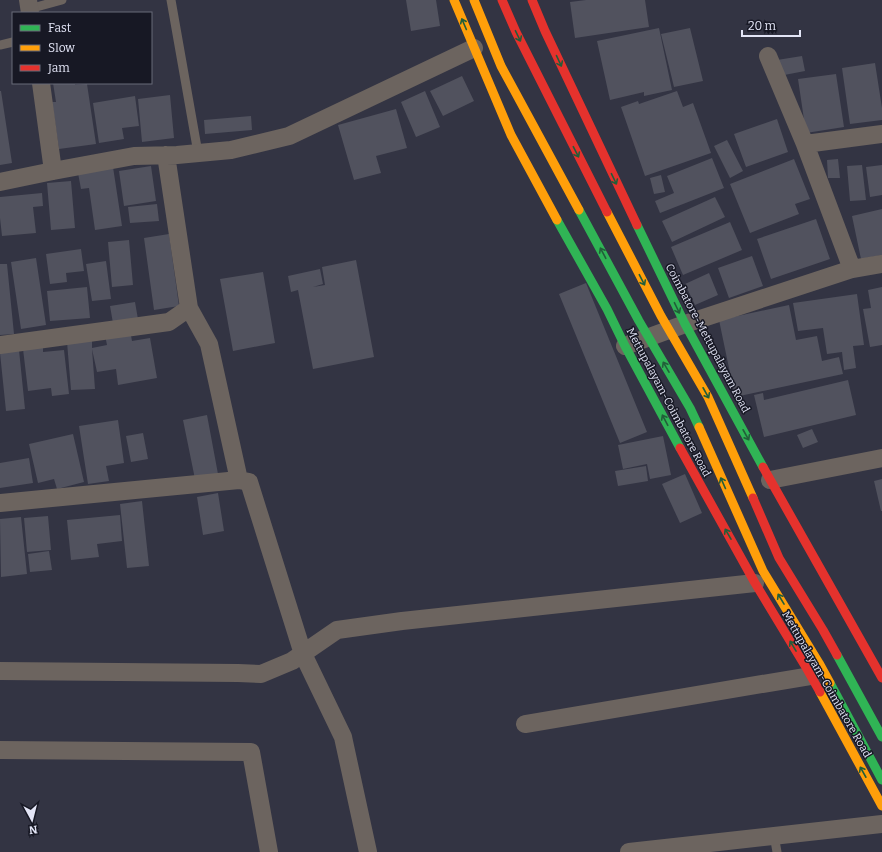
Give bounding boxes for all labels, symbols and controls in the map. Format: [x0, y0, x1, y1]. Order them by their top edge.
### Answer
legend [12, 12, 152, 84]
scale bar [742, 12, 800, 38]
one-way arrow [460, 18, 467, 30]
text: 20 m [748, 19, 777, 33]
text: Fast [48, 21, 72, 35]
one-way arrow [515, 30, 522, 42]
text: Slow [48, 41, 75, 55]
one-way arrow [556, 55, 563, 67]
text: Jam [47, 61, 70, 75]
one-way arrow [573, 146, 580, 158]
one-way arrow [611, 173, 618, 185]
one-way arrow [598, 247, 606, 259]
street label: Coimbatore-Mettupalayam Road [663, 261, 753, 415]
one-way arrow [639, 274, 646, 286]
one-way arrow [674, 302, 681, 314]
street label: Mettupalayam-Coimbatore Road [624, 325, 714, 479]
one-way arrow [661, 361, 669, 373]
one-way arrow [702, 387, 710, 399]
one-way arrow [660, 414, 668, 426]
one-way arrow [742, 429, 750, 441]
one-way arrow [719, 477, 727, 489]
one-way arrow [723, 528, 731, 540]
one-way arrow [776, 593, 784, 605]
street label: Mettupalayam-Coimbatore Road [779, 609, 874, 760]
one-way arrow [788, 640, 796, 652]
one-way arrow [859, 766, 867, 778]
north arrow [12, 800, 52, 840]
text: N [28, 822, 38, 836]

